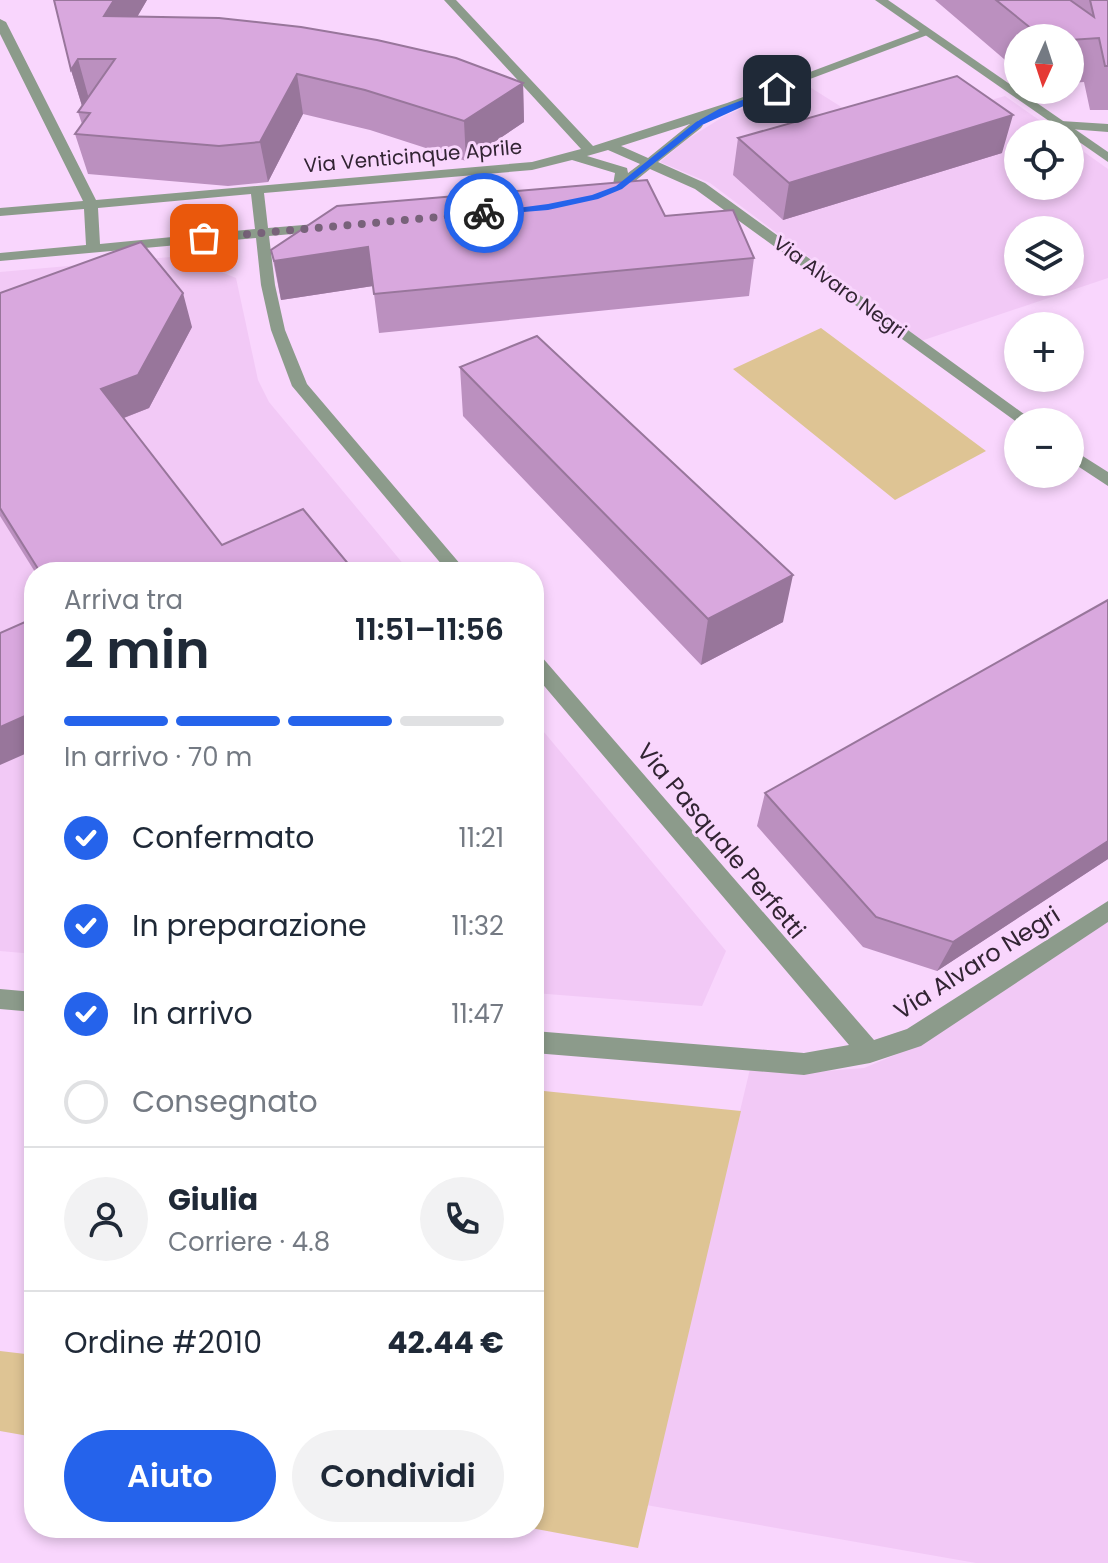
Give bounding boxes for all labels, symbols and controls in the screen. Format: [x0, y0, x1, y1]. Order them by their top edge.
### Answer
north arrow [1004, 24, 1084, 104]
map controls [1004, 24, 1084, 488]
pin [743, 55, 811, 123]
icon: home [755, 67, 799, 111]
button: locate [1004, 120, 1084, 200]
street label: Via Venticinque Aprile [303, 133, 523, 179]
courier [444, 173, 524, 253]
icon: bike [462, 191, 506, 235]
pin [170, 204, 238, 272]
icon: bag [182, 216, 226, 260]
button: layers [1004, 216, 1084, 296]
street label: Via Alvaro Negri [768, 229, 912, 345]
button: + [1004, 312, 1084, 392]
button: − [1004, 408, 1084, 488]
text: Arriva tra [64, 582, 183, 618]
text: 11:51–11:56 [355, 608, 504, 651]
text: 2 min [64, 613, 210, 686]
street label: Via Pasquale Perfetti [630, 736, 813, 946]
text: In arrivo · 70 m [64, 739, 252, 775]
icon: check [64, 816, 108, 860]
text: Confermato [132, 816, 315, 859]
text: 11:21 [459, 820, 504, 856]
street label: Via Alvaro Negri [887, 898, 1066, 1027]
icon: check [64, 904, 108, 948]
text: In preparazione [132, 904, 367, 947]
text: 11:32 [452, 908, 504, 944]
icon: check [64, 992, 108, 1036]
text: In arrivo [132, 992, 253, 1035]
text: 11:47 [451, 996, 504, 1032]
text: Consegnato [132, 1080, 318, 1123]
button: person [64, 1177, 148, 1261]
button: phone [420, 1177, 504, 1261]
text: Giulia [168, 1178, 258, 1221]
text: Corriere · 4.8 [168, 1224, 330, 1260]
text: Ordine #2010 [64, 1321, 262, 1364]
text: 42.44 € [387, 1321, 504, 1364]
button: Aiuto [64, 1430, 276, 1522]
button: Condividi [292, 1430, 504, 1522]

